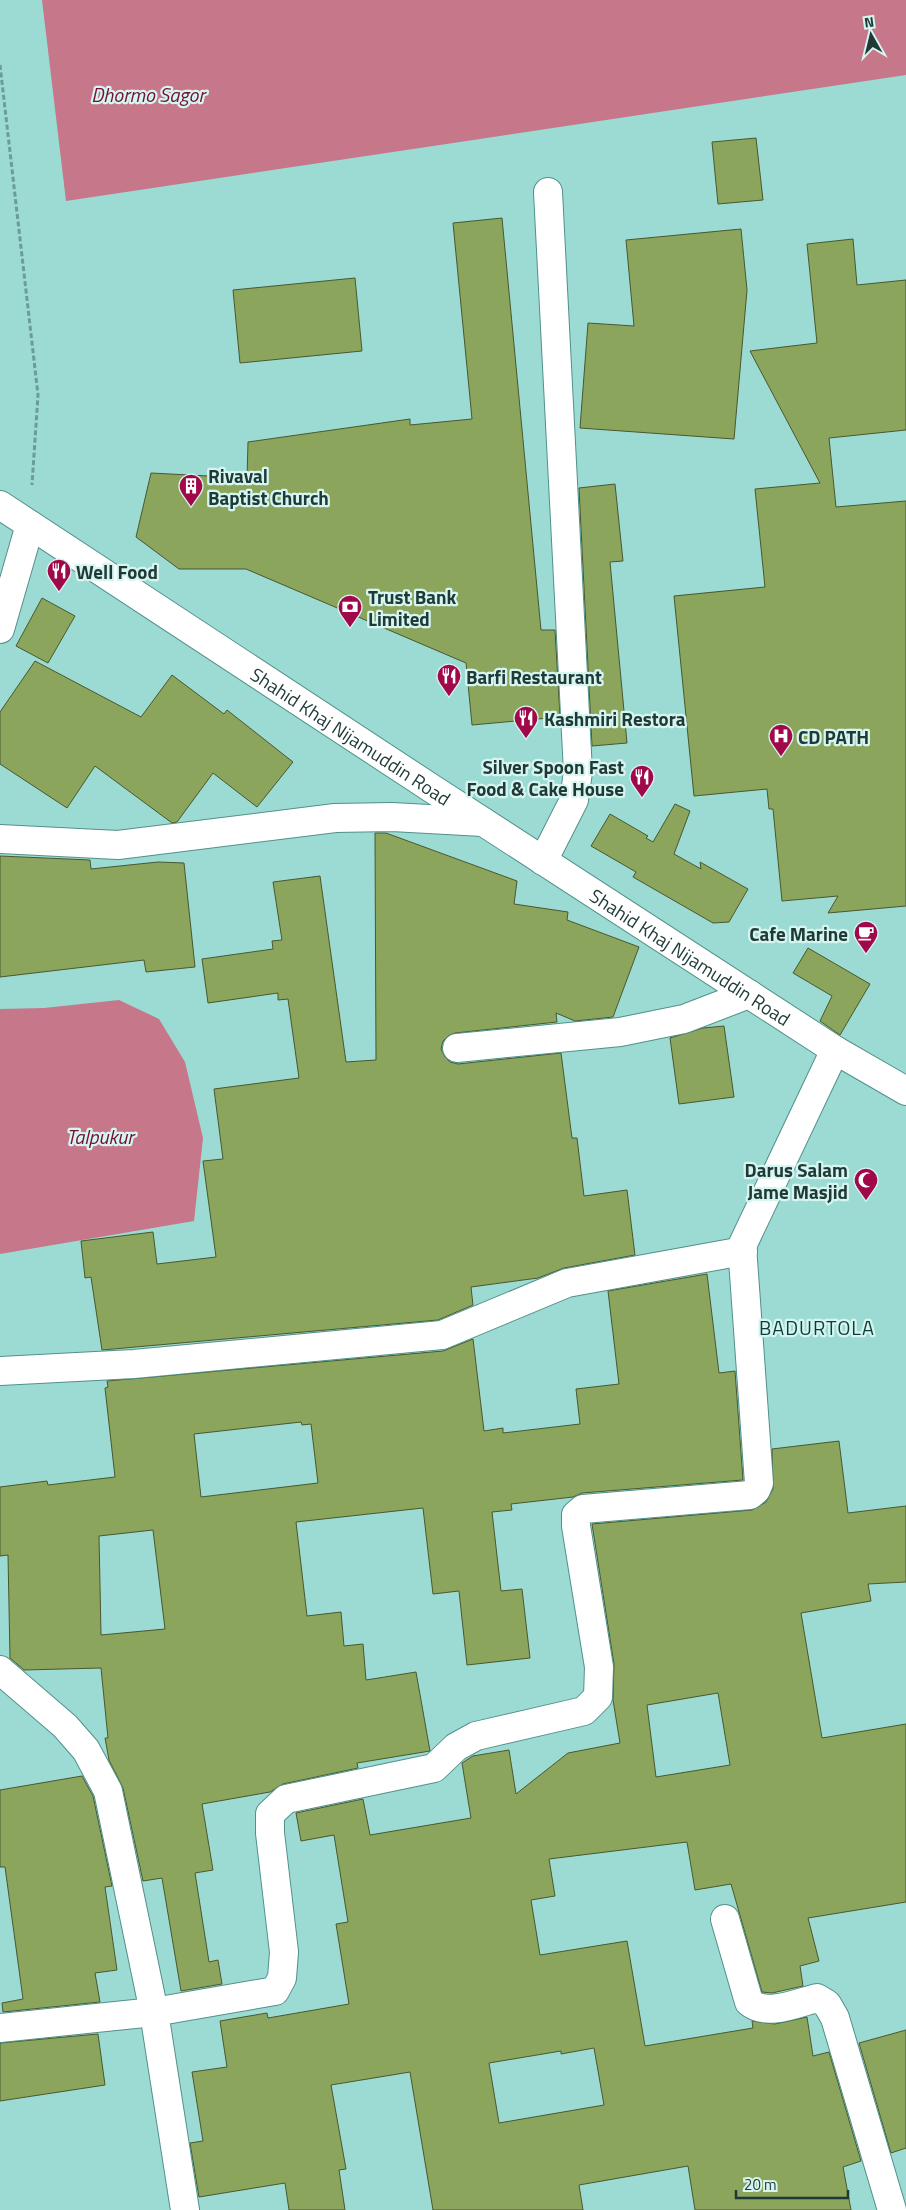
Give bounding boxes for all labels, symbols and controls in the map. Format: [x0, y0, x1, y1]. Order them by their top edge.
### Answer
north arrow [846, 10, 896, 60]
text: N [863, 11, 875, 33]
water label: Dhormo Sagor [91, 79, 207, 110]
place label: Rivaval Baptist Church [208, 461, 329, 512]
building icon: Rivaval Baptist Church [178, 473, 204, 507]
place label: Well Food [76, 557, 158, 586]
restaurant icon: Well Food [46, 558, 72, 592]
place label: Trust Bank Limited [368, 582, 456, 633]
bank icon: Trust Bank Limited [337, 594, 363, 628]
street label: Shahid Khaj Nijamuddin Road [245, 659, 457, 812]
place label: Barfi Restaurant [466, 662, 602, 691]
restaurant icon: Barfi Restaurant [436, 663, 462, 697]
place label: Kashmiri Restora [544, 704, 686, 733]
restaurant icon: Kashmiri Restora [513, 705, 539, 739]
place label: CD PATH [798, 722, 869, 751]
hospital icon: CD PATH [768, 723, 794, 757]
place label: Silver Spoon Fast Food & Cake House [466, 752, 624, 803]
restaurant icon: Silver Spoon Fast Food & Cake House [629, 764, 655, 798]
street label: Shahid Khaj Nijamuddin Road [584, 880, 797, 1032]
place label: Cafe Marine [749, 919, 848, 948]
cafe icon: Cafe Marine [853, 920, 879, 954]
water label: Talpukur [66, 1121, 136, 1152]
place label: Darus Salam Jame Masjid [745, 1155, 848, 1206]
mosque icon: Darus Salam Jame Masjid [853, 1167, 879, 1201]
district label: BADURTOLA [759, 1312, 875, 1343]
scale bar [736, 2168, 848, 2200]
text: 20 m [744, 2173, 777, 2196]

